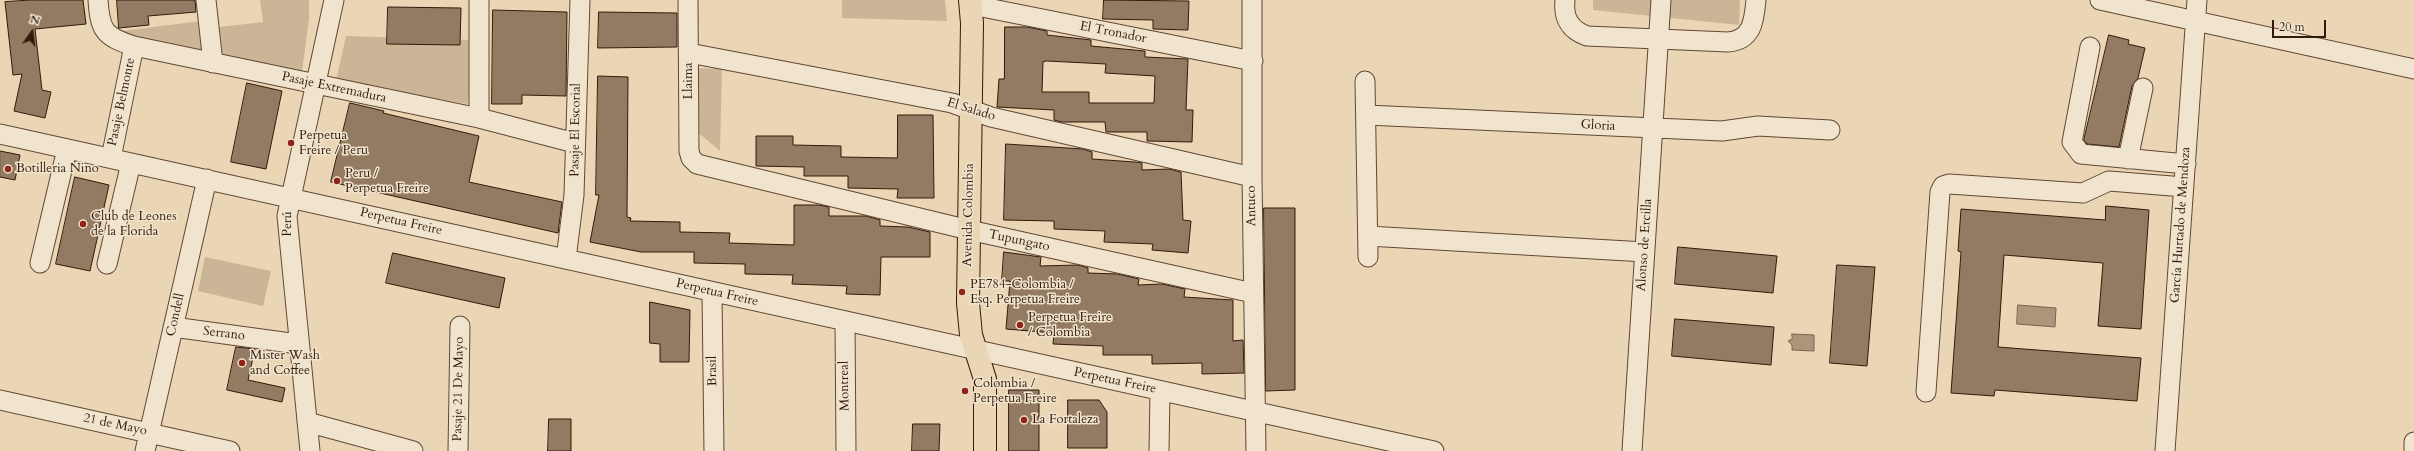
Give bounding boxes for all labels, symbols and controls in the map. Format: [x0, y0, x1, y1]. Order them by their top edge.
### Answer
text: N [29, 11, 41, 28]
north arrow [12, 12, 52, 52]
scale bar [2274, 12, 2328, 38]
street label: El Tronador [1078, 19, 1148, 47]
text: 20 m [2279, 19, 2305, 35]
street label: Pasaje Belmonte [105, 56, 139, 148]
street label: Llaima [681, 62, 697, 100]
street label: Pasaje Extremadura [280, 69, 388, 107]
street label: Pasaje El Escorial [567, 83, 585, 177]
street label: El Salado [945, 95, 997, 125]
street label: Gloria [1580, 117, 1616, 135]
place label: Perpetua Freire / Peru [299, 128, 368, 159]
marker: Perpetua Freire / Peru [286, 138, 296, 148]
street label: García Hurtado de Mendoza [2168, 146, 2194, 304]
place label: Botilleria Nino [16, 161, 99, 177]
street label: Avenida Colombia [960, 163, 978, 267]
marker: Botilleria Nino [3, 164, 13, 174]
place label: Peru / Perpetua Freire [345, 166, 429, 197]
marker: Peru / Perpetua Freire [332, 176, 342, 186]
street label: Antuco [1244, 185, 1260, 227]
street label: Alonso de Ercilla [1634, 198, 1656, 292]
street label: Perpetua Freire [358, 205, 444, 239]
place label: Club de Leones de la Florida [91, 209, 177, 240]
street label: Perú [280, 211, 296, 237]
marker: Club de Leones de la Florida [78, 219, 88, 229]
street label: Tupungato [987, 227, 1051, 255]
street label: Perpetua Freire [674, 276, 760, 310]
place label: PE784-Colombia / Esq. Perpetua Freire [970, 277, 1080, 308]
marker: PE784-Colombia / Esq. Perpetua Freire [957, 287, 967, 297]
street label: Condell [163, 292, 189, 338]
place label: Perpetua Freire / Colombia [1028, 310, 1112, 341]
marker: Perpetua Freire / Colombia [1015, 320, 1025, 330]
street label: Serrano [202, 324, 246, 344]
street label: Pasaje 21 De Mayo [450, 336, 468, 442]
place label: Mister Wash and Coffee [250, 348, 320, 379]
street label: Brasil [705, 356, 721, 386]
marker: Mister Wash and Coffee [237, 358, 247, 368]
street label: Montreal [837, 361, 853, 411]
street label: Perpetua Freire [1072, 365, 1158, 397]
place label: Colombia / Perpetua Freire [973, 376, 1057, 407]
marker: Colombia / Perpetua Freire [960, 386, 970, 396]
street label: 21 de Mayo [82, 411, 148, 439]
place label: La Fortaleza [1032, 412, 1099, 428]
marker: La Fortaleza [1019, 415, 1029, 425]

